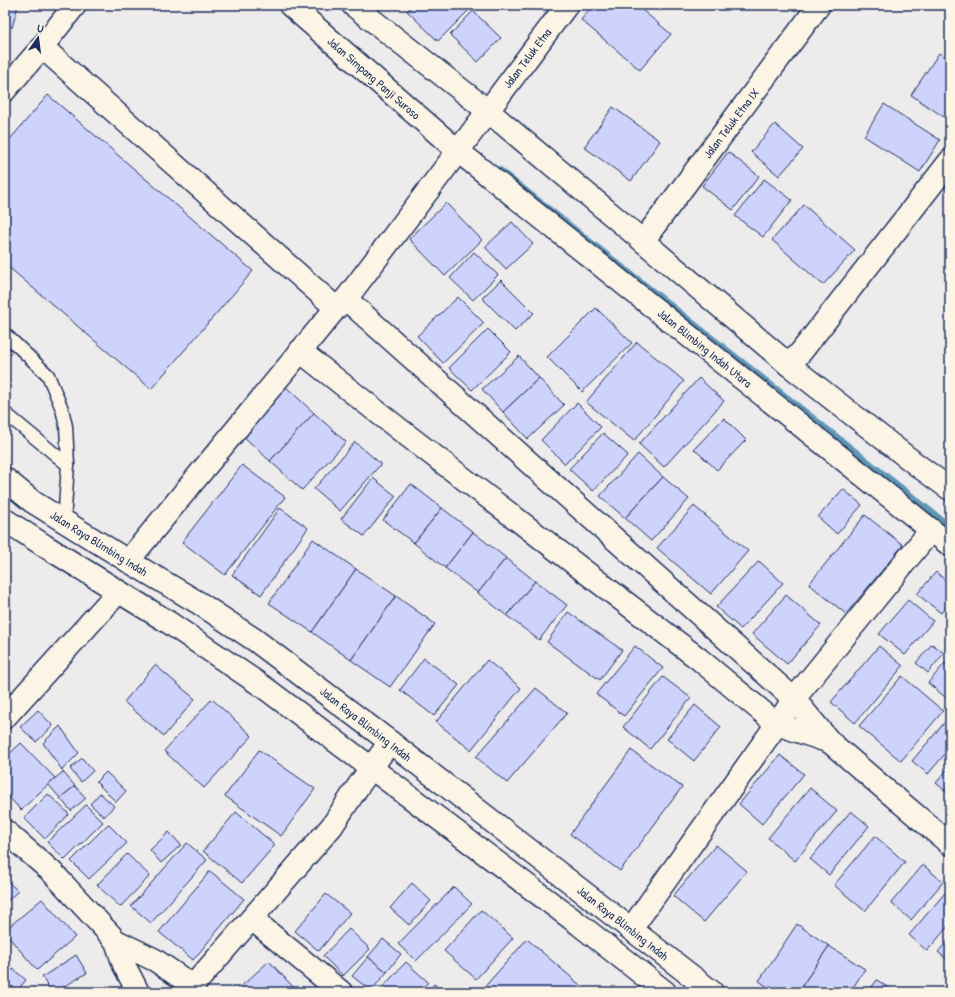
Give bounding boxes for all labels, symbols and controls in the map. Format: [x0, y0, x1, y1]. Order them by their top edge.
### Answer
north arrow [18, 18, 58, 58]
text: U [36, 21, 45, 36]
street label: Jalan Teluk Etna [499, 24, 555, 91]
street label: Jalan Simpang Panji Suroso [324, 33, 424, 123]
street label: Jalan Teluk Etna IX [699, 84, 763, 162]
street label: Jalan Blimbing Indah Utara [654, 305, 756, 392]
street label: Jalan Raya Blimbing Indah [47, 506, 151, 580]
street label: Jalan Raya Blimbing Indah [317, 683, 415, 765]
street label: Jalan Raya Blimbing Indah [574, 882, 672, 964]

